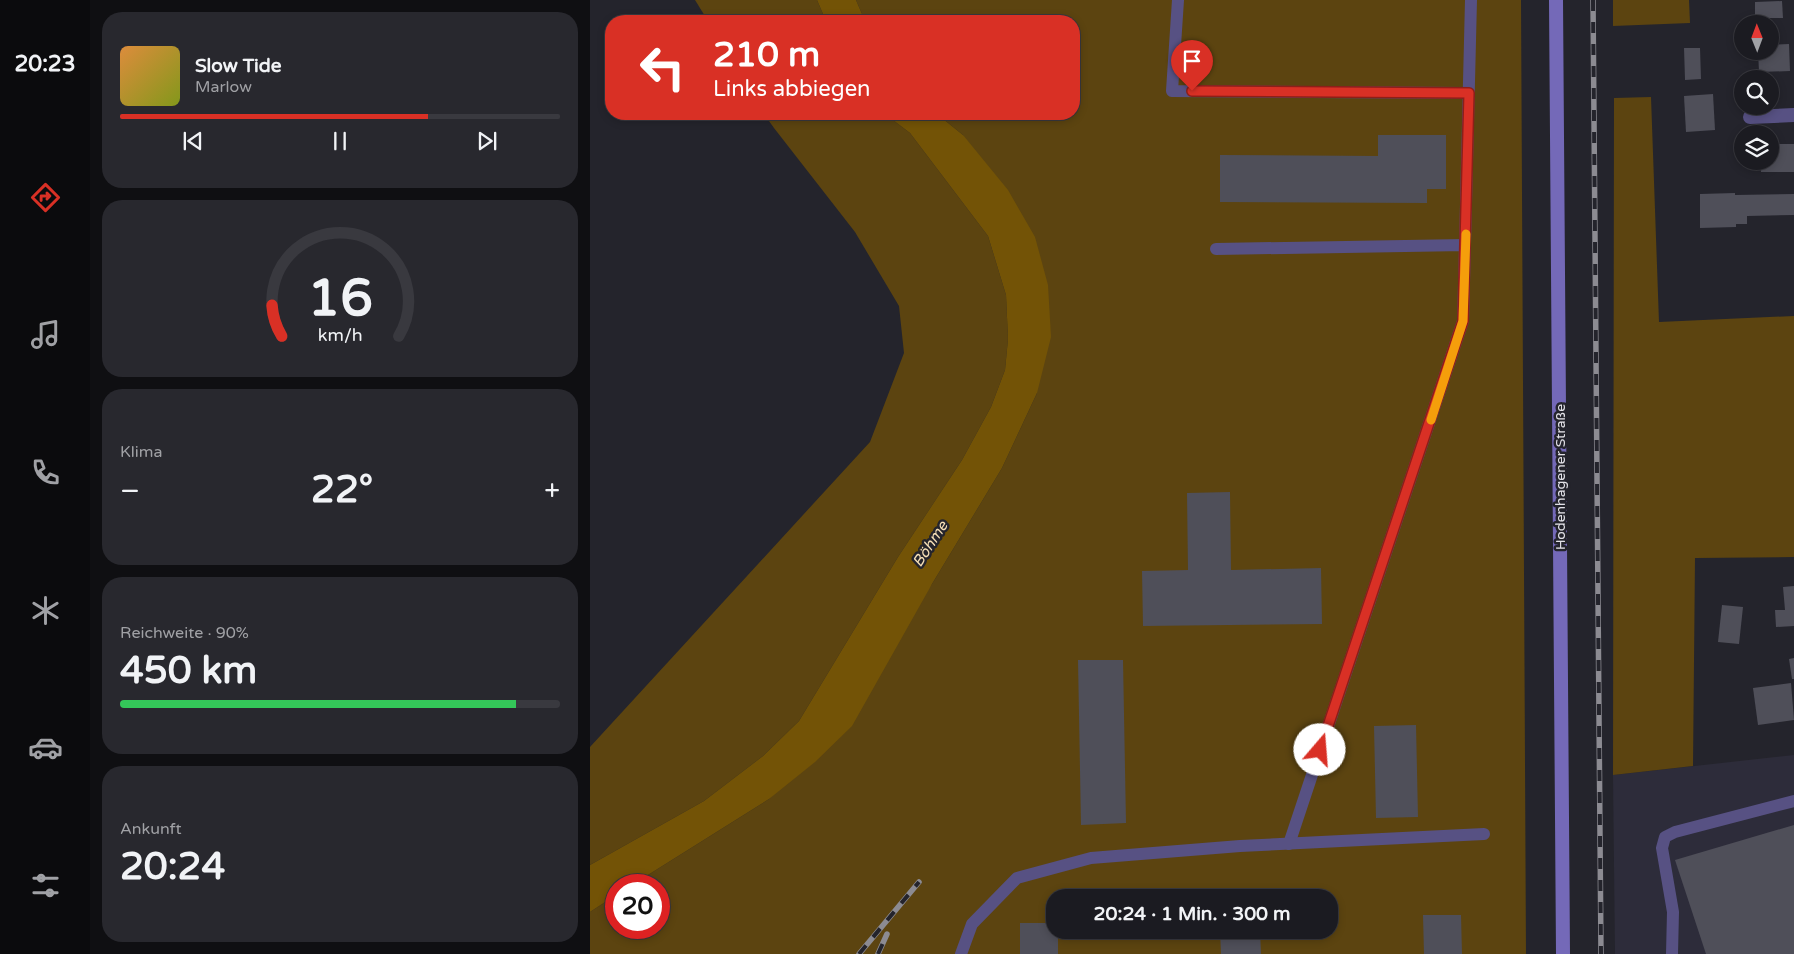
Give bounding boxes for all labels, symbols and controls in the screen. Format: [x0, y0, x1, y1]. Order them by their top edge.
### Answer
north arrow [1734, 15, 1779, 60]
map controls [1734, 15, 1779, 170]
text: 210 m [713, 34, 820, 76]
icon: left [630, 35, 695, 100]
pin [1171, 40, 1213, 91]
icon: arrive [1178, 47, 1206, 75]
text: 20:23 [15, 51, 75, 77]
text: Slow Tide [195, 55, 282, 77]
button: search [1734, 70, 1779, 115]
text: Links abbiegen [713, 76, 871, 102]
text: Marlow [195, 77, 252, 97]
button: layers [1734, 125, 1779, 170]
icon: previous [179, 127, 207, 155]
icon: pause [326, 127, 354, 155]
icon: next [473, 127, 501, 155]
icon: directions [28, 180, 63, 215]
text: 16 [307, 267, 373, 330]
icon: music [28, 317, 63, 352]
text: km/h [318, 325, 362, 346]
street label: Hodenhagener Straße [1552, 404, 1569, 550]
text: Klima [120, 442, 162, 462]
icon: phone [28, 455, 63, 490]
text: 22° [311, 467, 373, 513]
text: − [120, 474, 140, 508]
text: + [544, 474, 560, 508]
water label: Böhme [909, 517, 952, 570]
icon: climate [28, 593, 63, 628]
text: Reichweite · 90% [120, 623, 249, 643]
text: 450 km [120, 648, 257, 694]
position arrow [1293, 723, 1345, 775]
icon: car [28, 730, 63, 765]
text: Ankunft [120, 819, 182, 839]
text: 20:24 [120, 844, 225, 890]
icon: filters [28, 868, 63, 903]
speed limit sign: 20 [605, 874, 670, 939]
text: 20:24 · 1 Min. · 300 m [1094, 903, 1290, 925]

